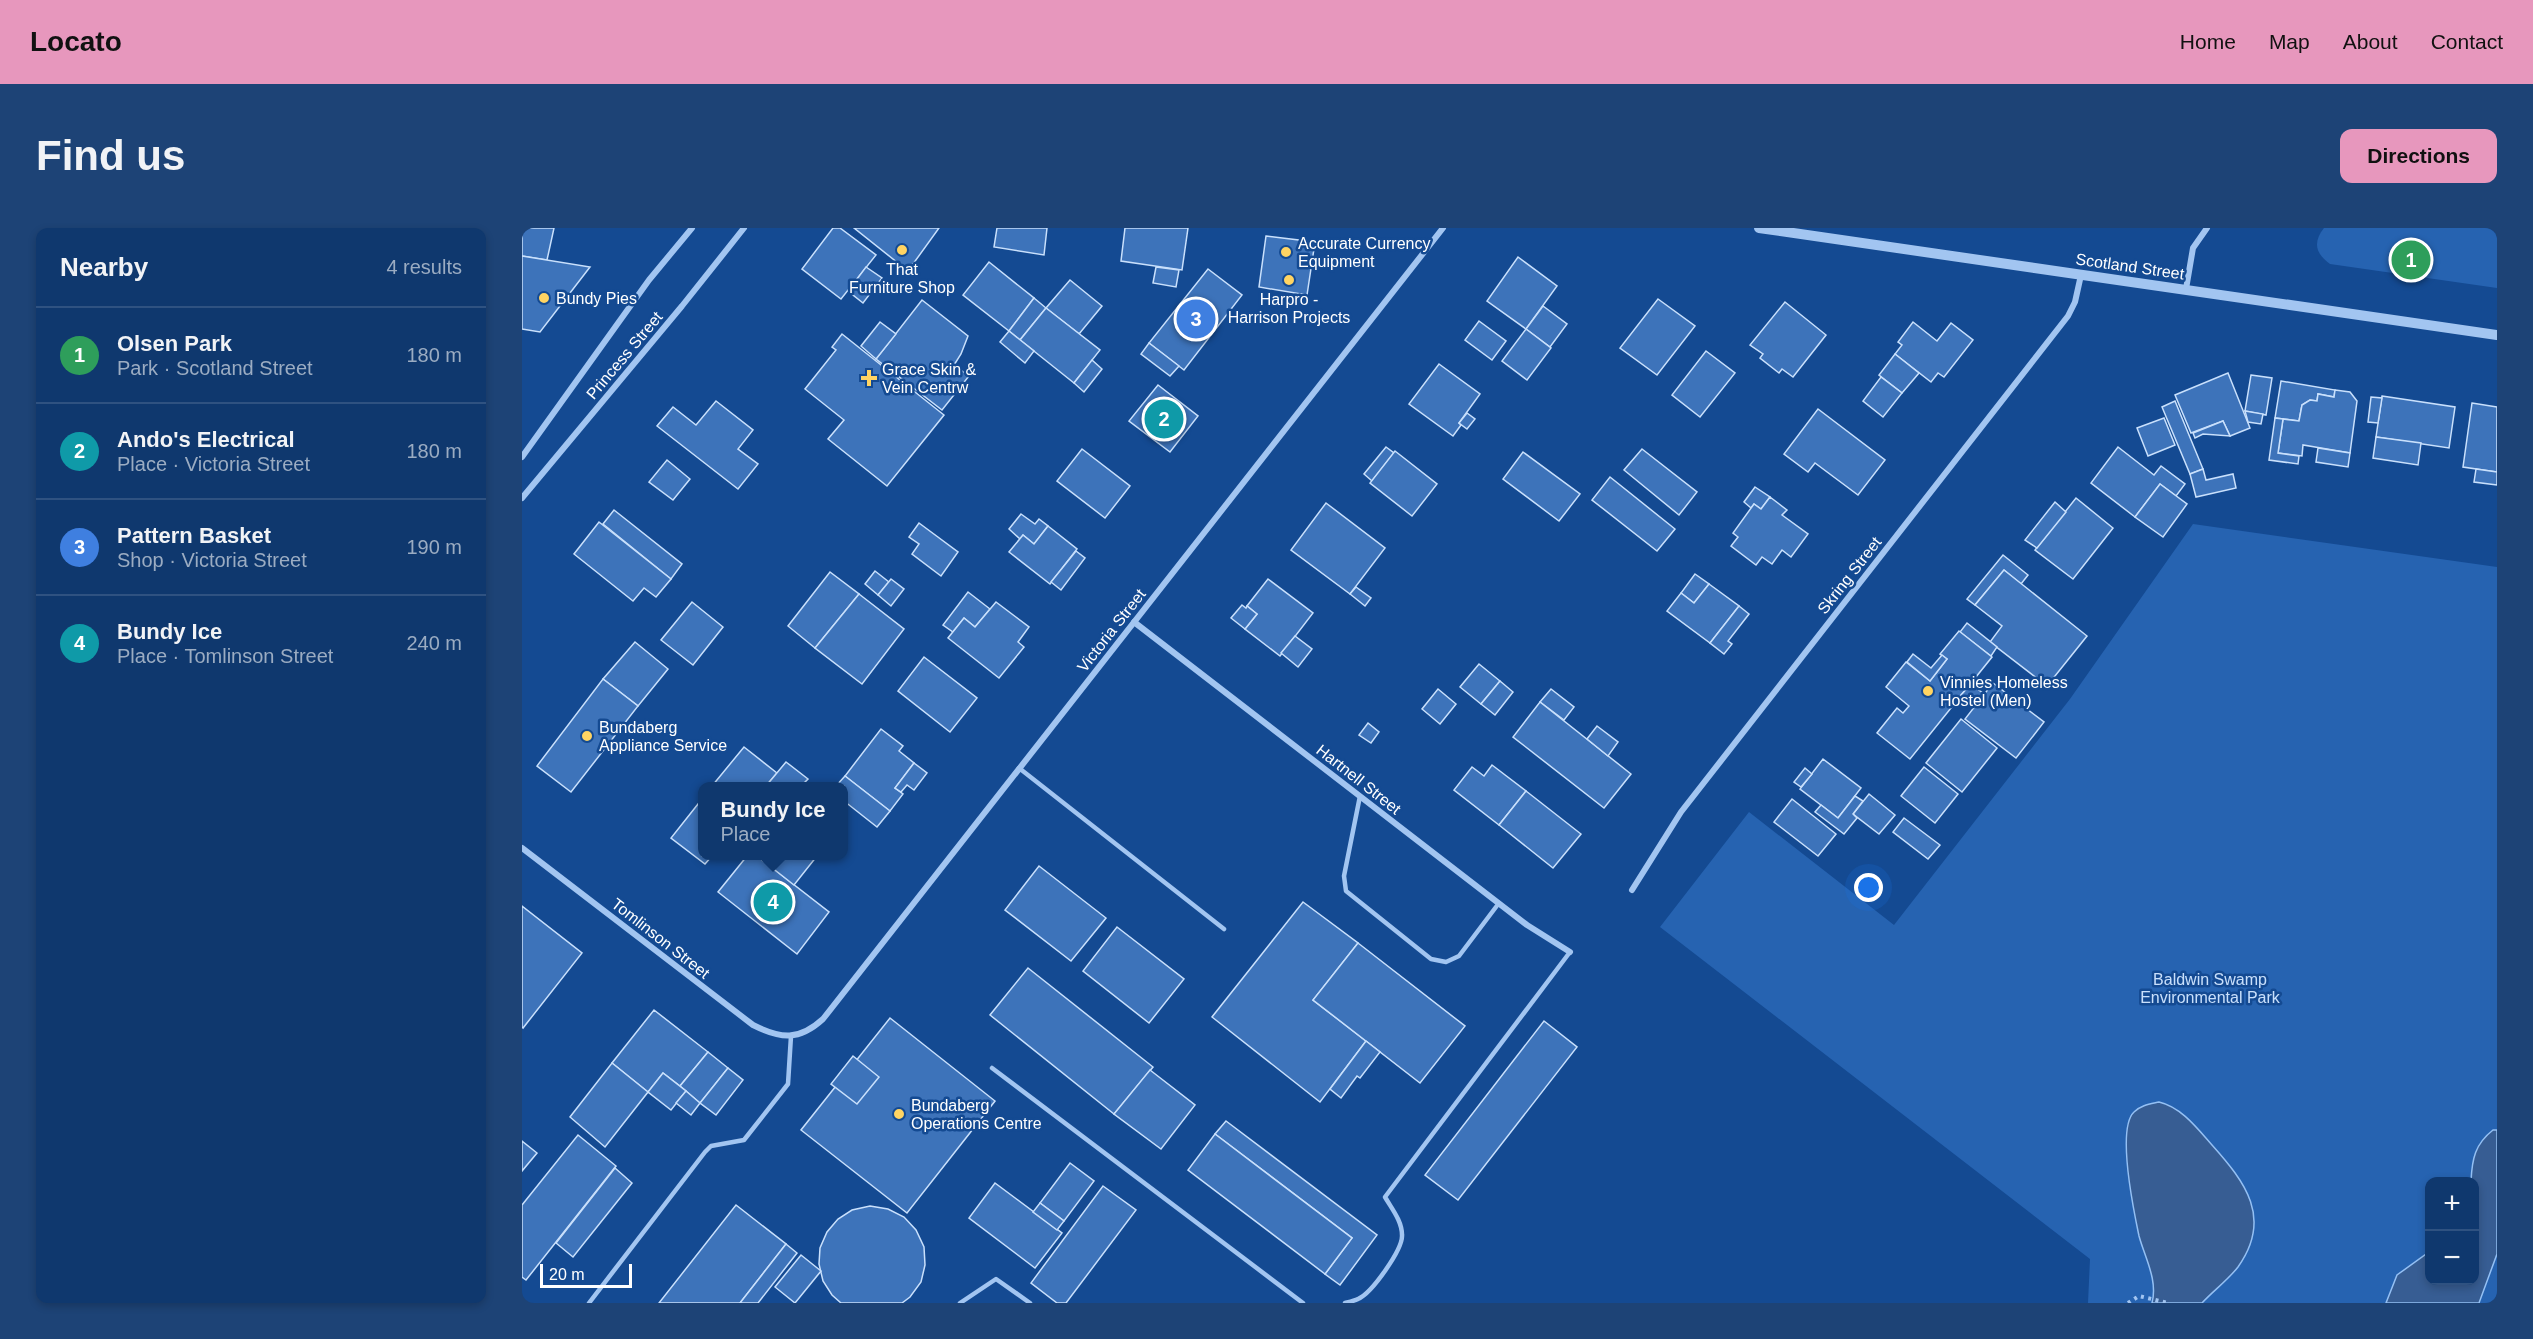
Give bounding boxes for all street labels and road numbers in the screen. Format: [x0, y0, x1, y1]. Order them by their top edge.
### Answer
street label: Scotland Street [2075, 250, 2186, 283]
street label: Princess Street [583, 308, 666, 402]
street label: Skring Street [1814, 533, 1885, 617]
street label: Victoria Street [1074, 585, 1149, 675]
street label: Hartnell Street [1313, 741, 1405, 818]
street label: Tomlinson Street [609, 895, 713, 982]

